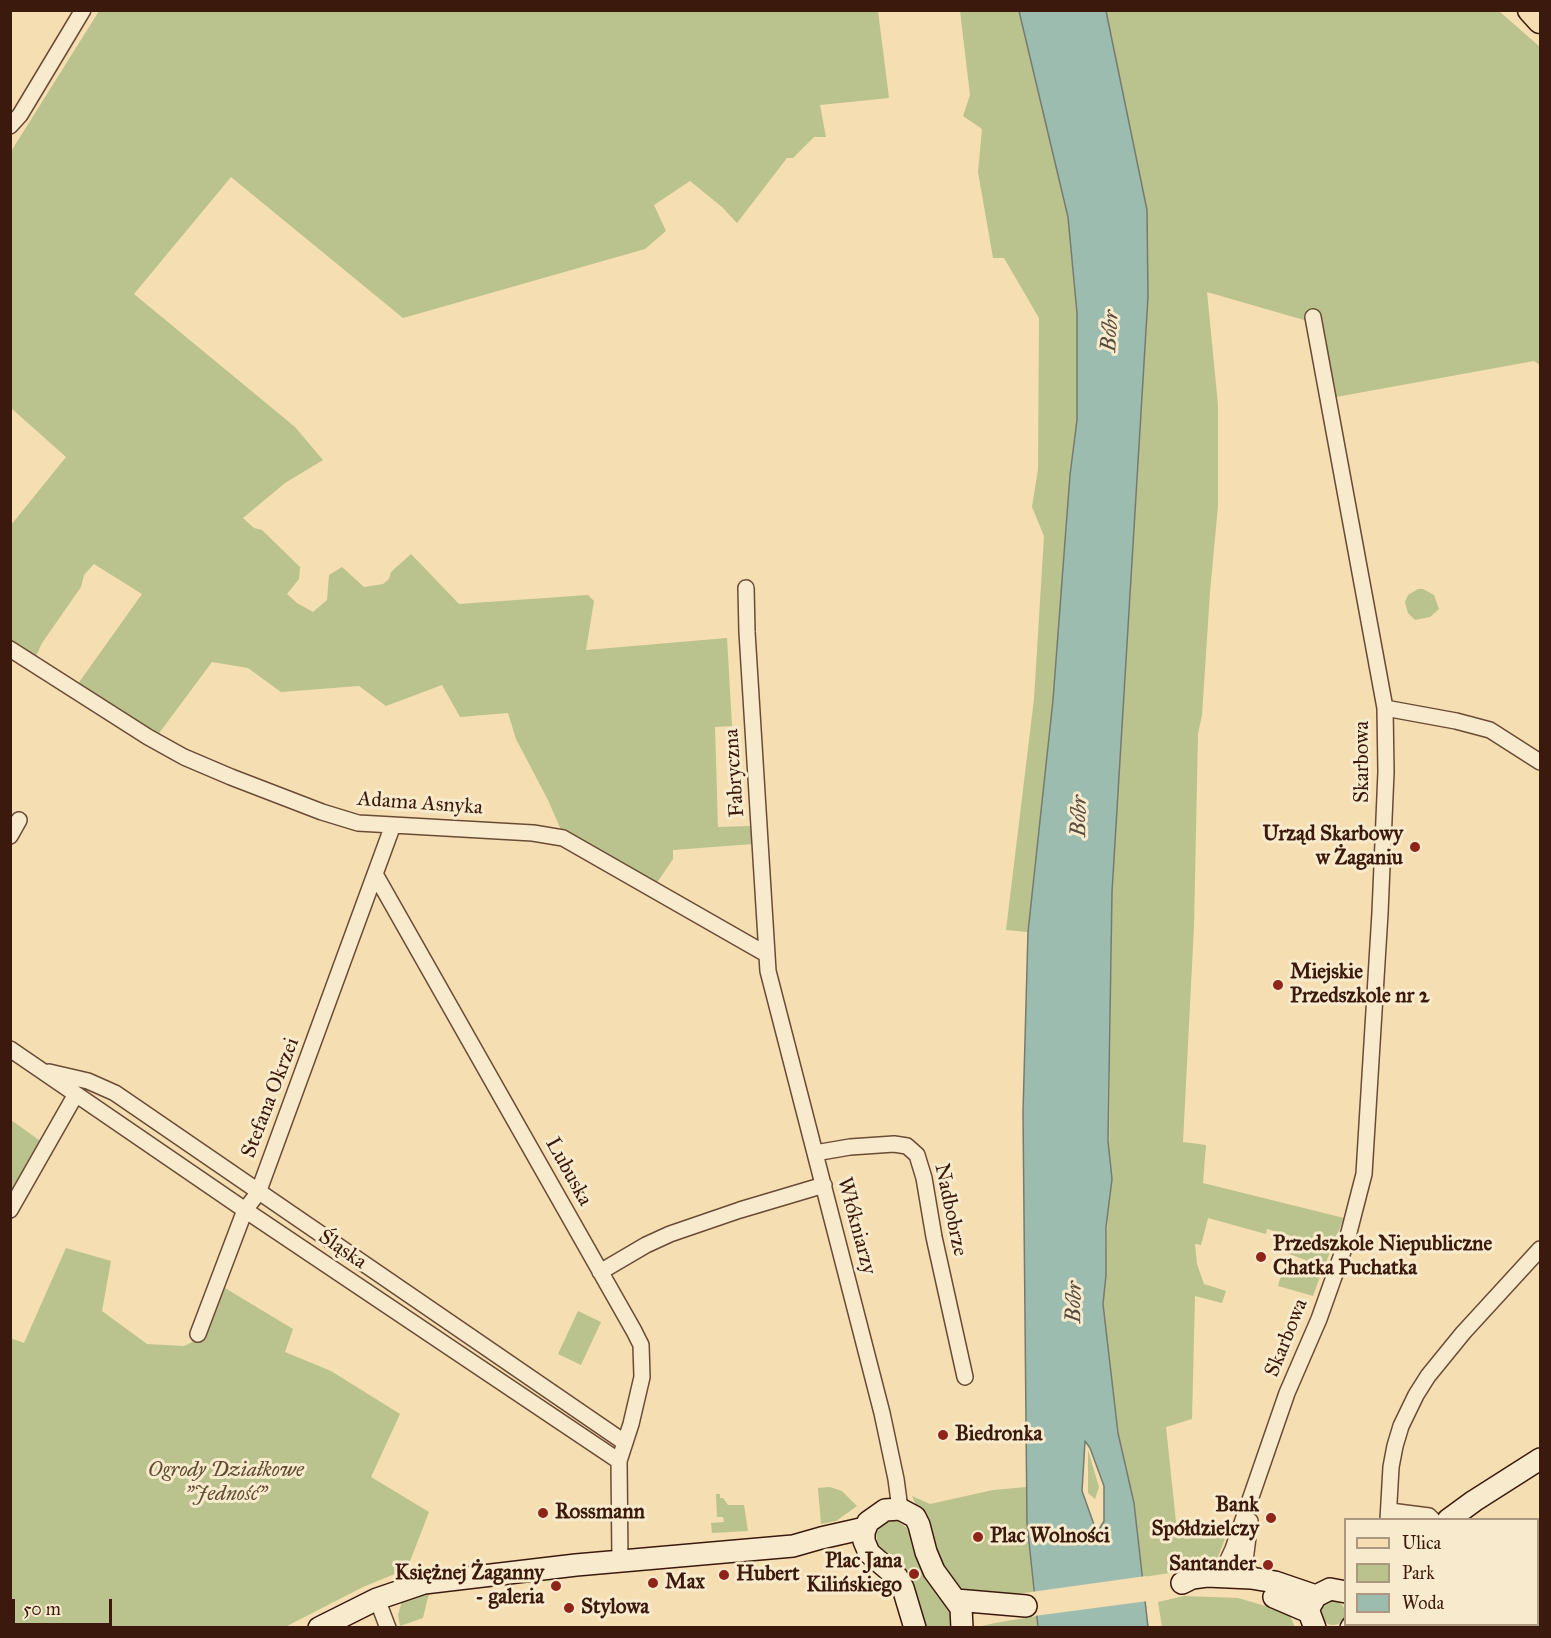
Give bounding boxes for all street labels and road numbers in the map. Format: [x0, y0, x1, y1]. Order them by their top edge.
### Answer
street label: Skarbowa [1350, 721, 1376, 803]
street label: Fabryczna [719, 728, 751, 818]
street label: Adama Asnyka [356, 787, 484, 821]
street label: Stefana Okrzei [237, 1034, 305, 1162]
street label: Lubuska [539, 1133, 597, 1211]
street label: Nadbobrze [928, 1161, 972, 1259]
street label: Włókniarzy [831, 1175, 881, 1277]
street label: Śląska [313, 1225, 371, 1275]
street label: Skarbowa [1260, 1295, 1314, 1381]

